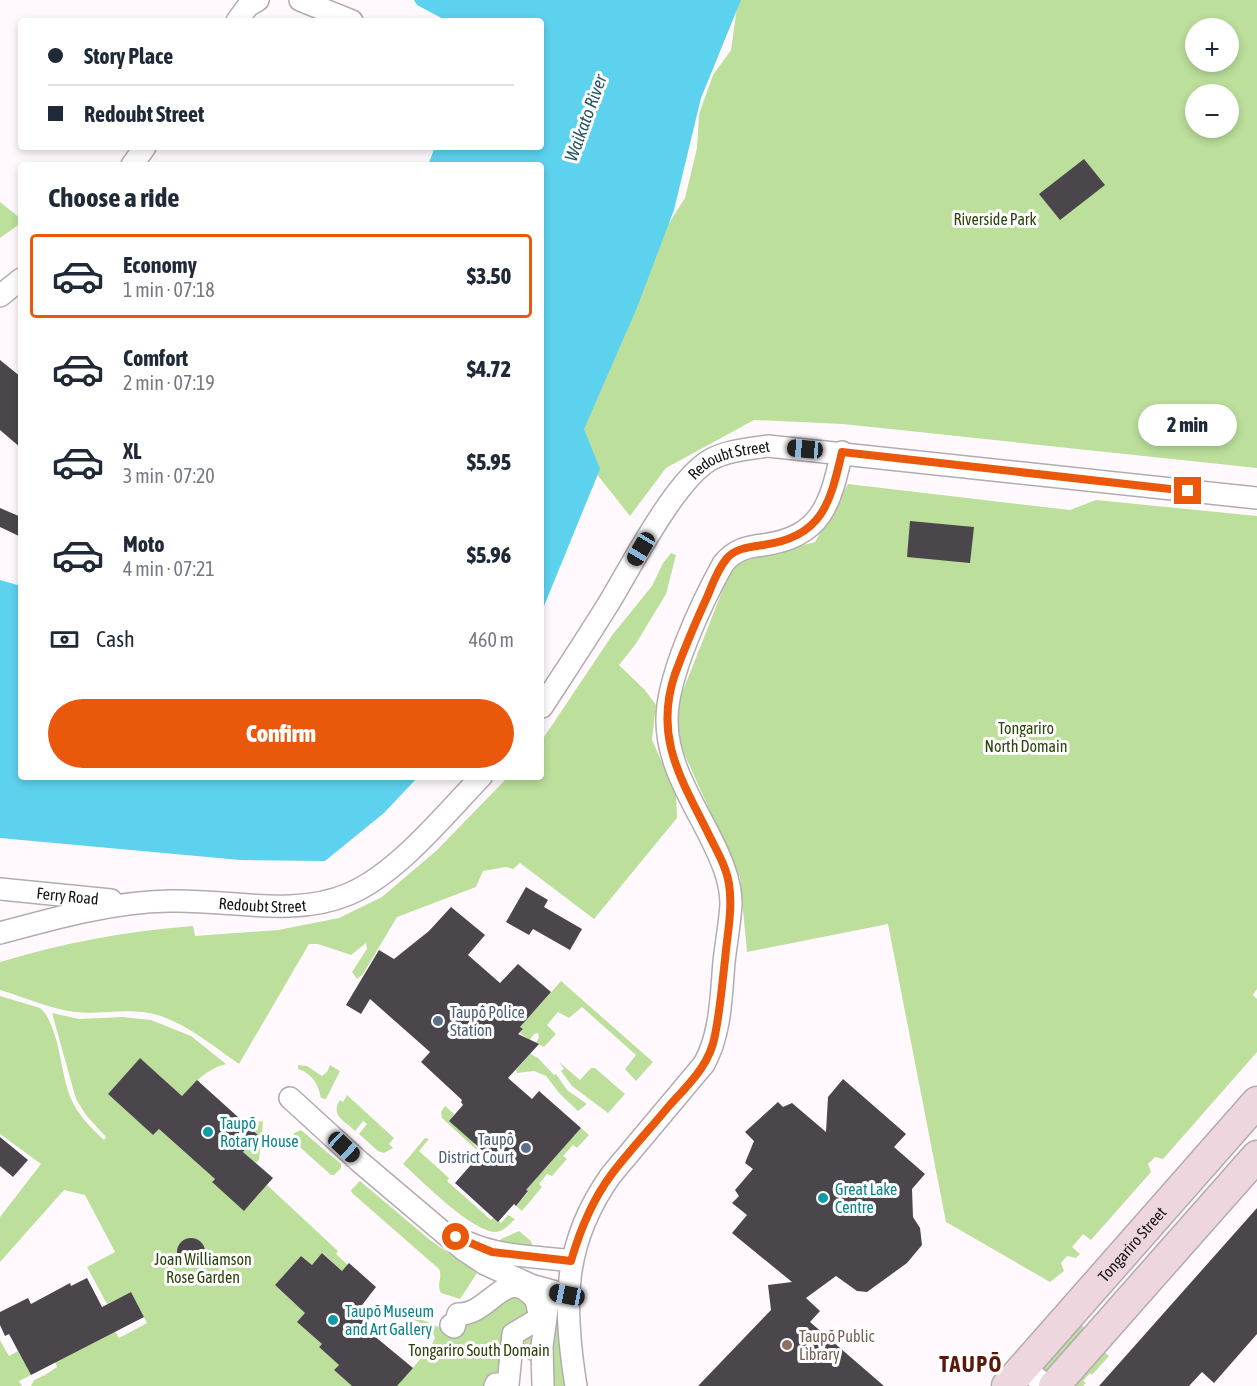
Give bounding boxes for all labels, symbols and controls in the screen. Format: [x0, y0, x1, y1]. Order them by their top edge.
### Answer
map controls [1185, 18, 1239, 138]
button: + [1185, 18, 1239, 72]
text: Story Place [84, 43, 173, 69]
water label: Waikato River [560, 71, 611, 164]
button: − [1185, 84, 1239, 138]
text: Redoubt Street [84, 101, 204, 127]
text: Choose a ride [48, 182, 180, 213]
park label: Riverside Park [953, 210, 1037, 228]
icon: car [51, 249, 105, 303]
text: Economy [123, 252, 197, 278]
text: $3.50 [467, 263, 511, 289]
text: 1 min · 07:18 [123, 278, 215, 301]
icon: car [51, 342, 105, 396]
text: Comfort [123, 345, 188, 371]
text: $4.72 [467, 356, 511, 382]
text: 2 min · 07:19 [123, 371, 215, 394]
callout: 2 min [1138, 404, 1238, 446]
text: 2 min [1167, 413, 1208, 436]
icon: car [51, 435, 105, 489]
street label: Redoubt Street [684, 437, 771, 483]
text: XL [123, 438, 141, 464]
car [786, 438, 824, 460]
text: $5.95 [467, 449, 511, 475]
text: 3 min · 07:20 [123, 464, 215, 487]
route end [1174, 477, 1201, 504]
icon: car [51, 528, 105, 582]
car [624, 529, 658, 569]
text: Moto [123, 531, 165, 557]
text: $5.96 [467, 542, 511, 568]
text: 4 min · 07:21 [123, 557, 215, 580]
icon: cash [48, 623, 81, 656]
text: Cash [96, 626, 135, 652]
text: 460 m [469, 628, 514, 651]
button: Confirm [48, 699, 514, 768]
park label: Tongariro North Domain [985, 719, 1067, 755]
street label: Ferry Road [36, 884, 100, 908]
street label: Redoubt Street [218, 894, 307, 915]
place label: Taupō Police Station [450, 1003, 525, 1039]
marker: Taupō Police Station [431, 1014, 445, 1028]
place label: Taupō Rotary House [220, 1114, 299, 1151]
marker: Taupō Rotary House [201, 1125, 215, 1139]
car [325, 1128, 363, 1166]
place label: Taupō District Court [438, 1130, 514, 1166]
marker: Taupō District Court [519, 1141, 533, 1155]
place label: Great Lake Centre [835, 1180, 897, 1216]
marker: Great Lake Centre [816, 1191, 830, 1205]
street label: Tongariro Street [1094, 1203, 1170, 1285]
route start [442, 1223, 469, 1250]
park label: Joan Williamson Rose Garden [154, 1250, 252, 1286]
car [548, 1283, 586, 1307]
place label: Taupō Museum and Art Gallery [345, 1302, 434, 1339]
marker: Taupō Museum and Art Gallery [326, 1313, 340, 1327]
place label: Taupō Public Library [799, 1327, 874, 1364]
marker: Taupō Public Library [780, 1338, 794, 1352]
park label: Tongariro South Domain [408, 1341, 550, 1360]
district label: TAUPŌ [939, 1351, 1003, 1377]

